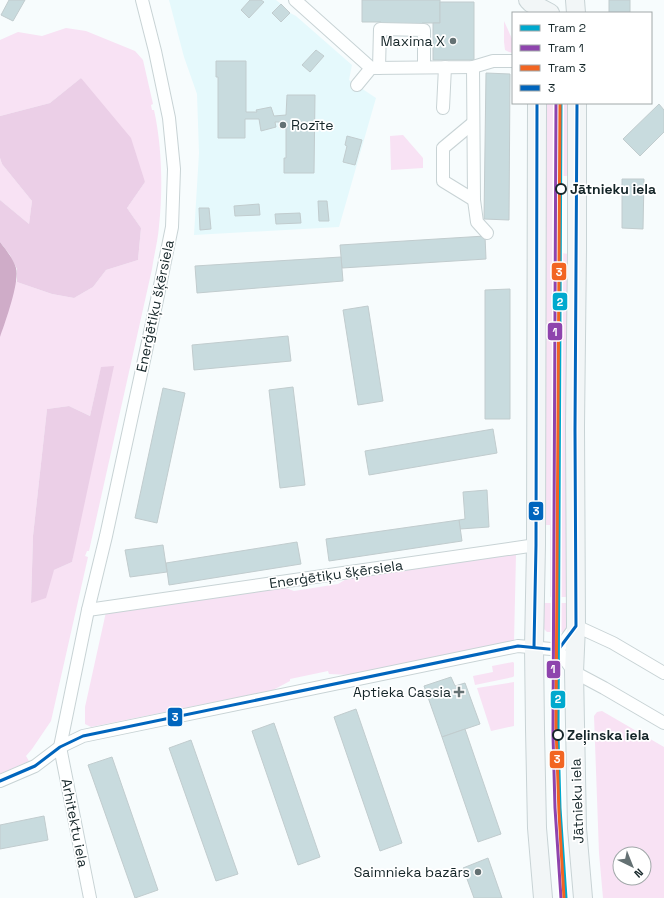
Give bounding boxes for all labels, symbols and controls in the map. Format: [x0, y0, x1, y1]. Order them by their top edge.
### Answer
legend [512, 12, 652, 104]
text: Tram 2 [548, 20, 586, 36]
place label: Maxima X [380, 32, 445, 50]
marker: Maxima X [448, 36, 458, 46]
text: Tram 1 [548, 40, 584, 56]
text: Tram 3 [548, 60, 586, 76]
text: 3 [548, 80, 555, 96]
place label: Rozīte [291, 116, 333, 134]
marker: Rozīte [278, 120, 288, 130]
place label: Jātnieku iela [570, 180, 656, 198]
marker: Jātnieku iela [555, 183, 567, 195]
street label: Enerģētiķu šķērsiela [132, 238, 178, 374]
line badge: 3 [551, 262, 567, 281]
text: 3 [556, 265, 563, 279]
line badge: 2 [552, 292, 568, 311]
text: 2 [557, 295, 564, 309]
line badge: 1 [547, 322, 563, 341]
text: 1 [553, 325, 558, 339]
line badge: 3 [528, 501, 544, 521]
text: 3 [533, 504, 540, 518]
street label: Enerģētiķu šķērsiela [268, 556, 404, 592]
line badge: 1 [546, 660, 561, 679]
text: 1 [551, 662, 556, 676]
place label: Aptieka Cassia [353, 683, 451, 701]
marker: Aptieka Cassia [454, 687, 464, 697]
line badge: 2 [550, 690, 566, 709]
text: 2 [555, 692, 562, 706]
line badge: 3 [167, 707, 183, 727]
text: 3 [172, 710, 179, 724]
place label: Zeļinska iela [567, 726, 649, 745]
marker: Zeļinska iela [552, 729, 564, 741]
line badge: 3 [549, 750, 565, 769]
text: 3 [554, 752, 561, 766]
street label: Jātnieku iela [567, 758, 587, 844]
street label: Arhitektu iela [58, 777, 92, 869]
north arrow [612, 846, 652, 886]
place label: Saimnieka bazārs [354, 863, 470, 881]
text: N [631, 866, 646, 881]
marker: Saimnieka bazārs [473, 867, 483, 877]

